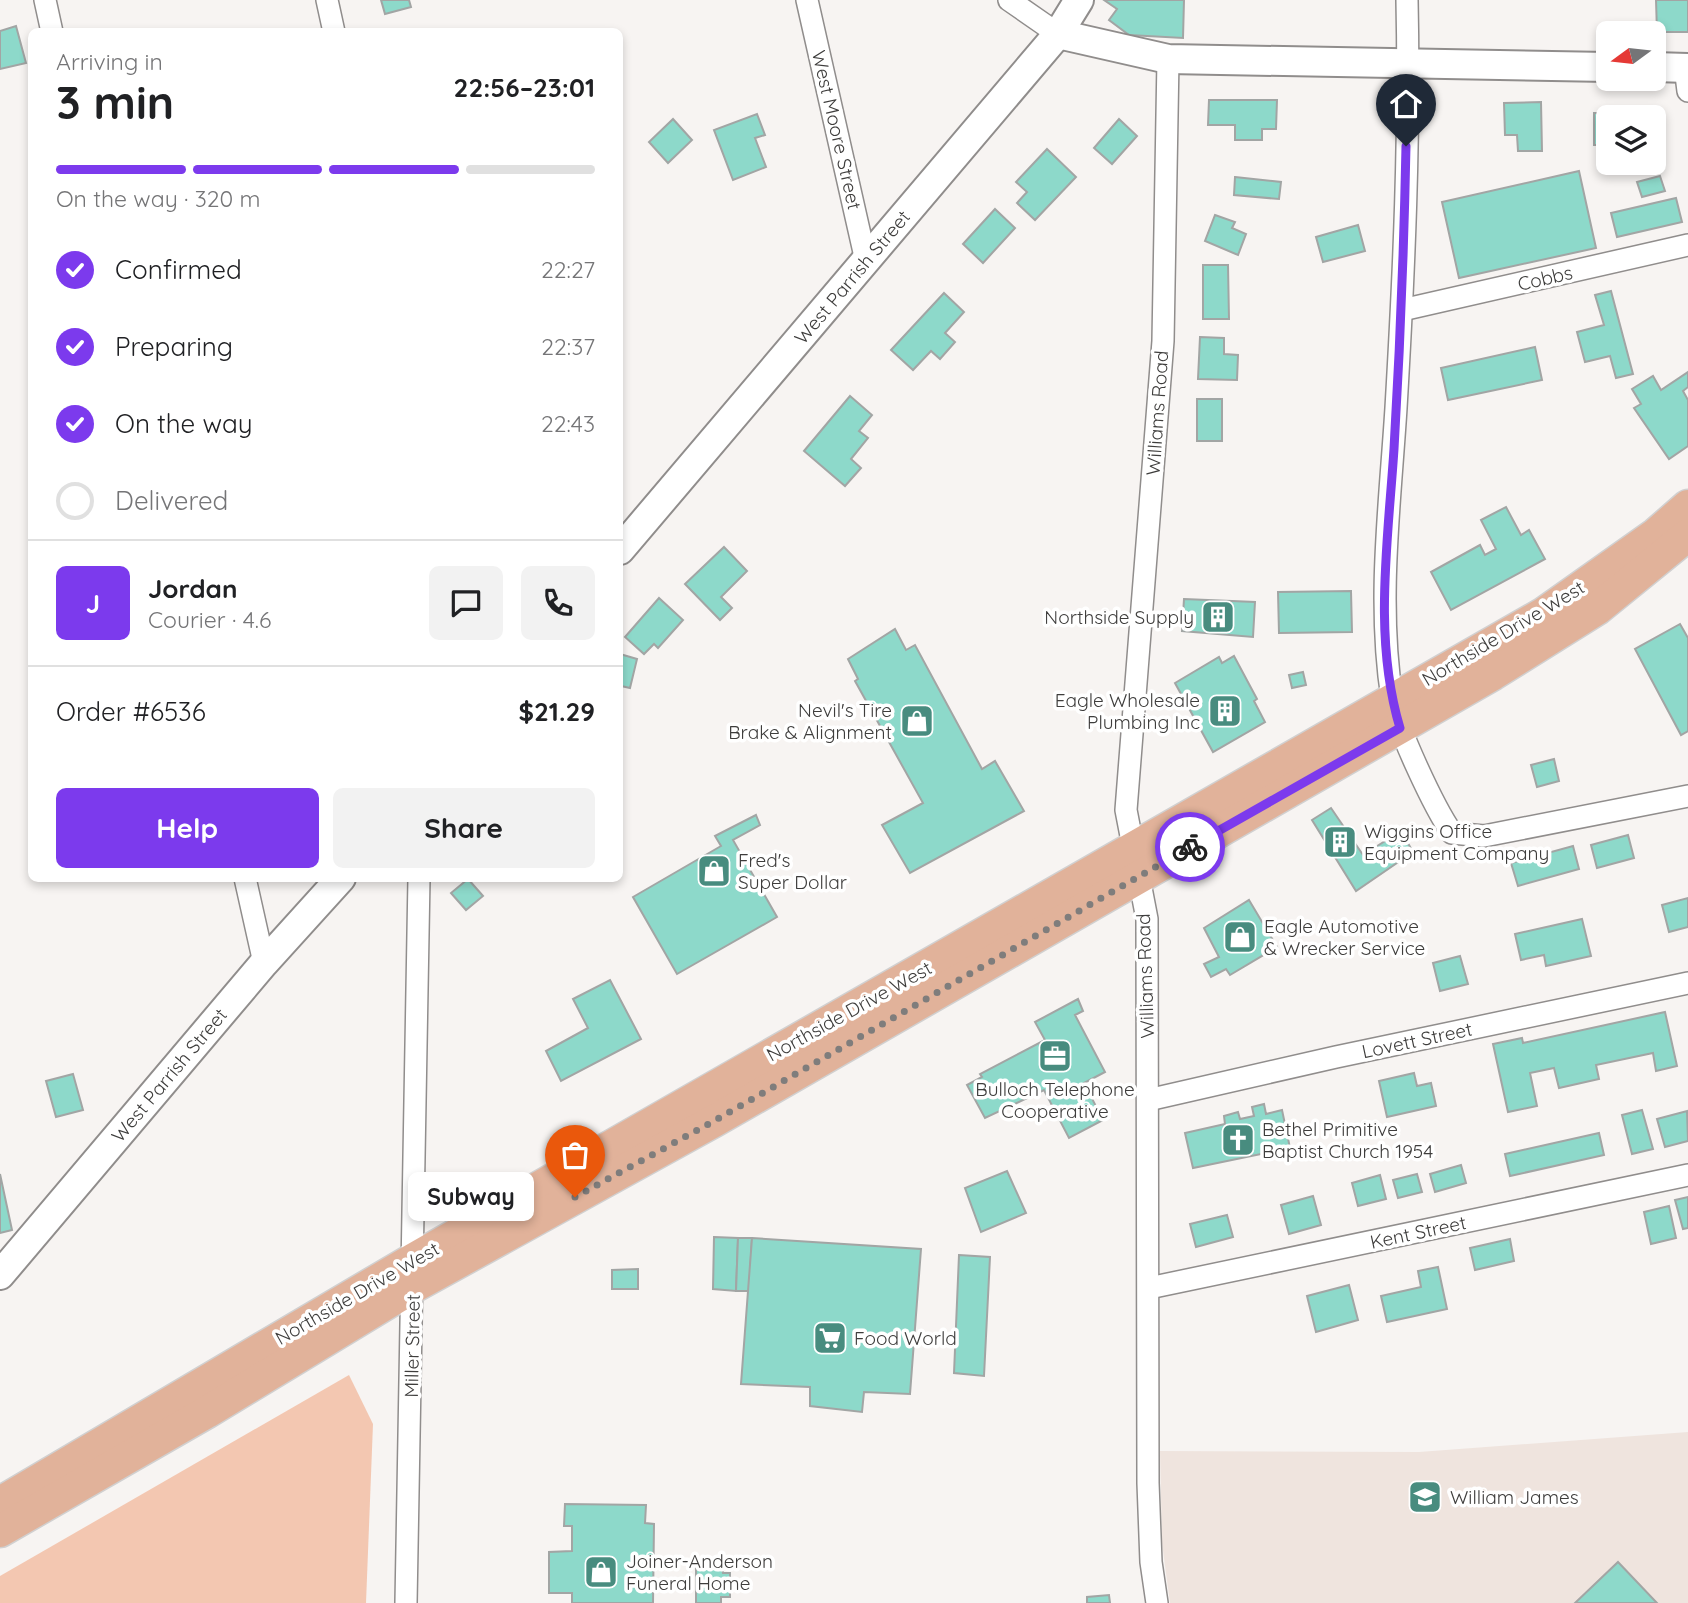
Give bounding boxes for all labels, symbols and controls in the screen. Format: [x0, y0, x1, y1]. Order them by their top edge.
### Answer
north arrow [1596, 21, 1666, 91]
map controls [1596, 21, 1666, 175]
text: Arriving in [56, 47, 163, 76]
street label: West Moore Street [807, 48, 867, 212]
text: 22:56–23:01 [454, 71, 595, 104]
text: 3 min [56, 73, 174, 131]
pin [1376, 74, 1436, 146]
icon: home [1387, 85, 1425, 123]
button: layers [1596, 105, 1666, 175]
text: On the way · 320 m [56, 184, 261, 213]
street label: West Parrish Street [789, 205, 915, 349]
icon: check [56, 251, 94, 289]
text: Confirmed [115, 253, 242, 286]
text: 22:27 [541, 255, 595, 284]
street label: Cobbs [1515, 260, 1575, 296]
icon: check [56, 328, 94, 366]
text: Preparing [115, 330, 233, 363]
text: 22:37 [541, 332, 595, 361]
street label: Williams Road [1141, 350, 1173, 476]
icon: check [56, 405, 94, 443]
text: On the way [115, 407, 253, 440]
text: 22:43 [541, 409, 595, 438]
text: Delivered [115, 484, 228, 517]
button: chat [429, 566, 503, 640]
button: phone [521, 566, 595, 640]
text: Jordan [148, 572, 237, 605]
street label: Northside Drive West [1417, 575, 1589, 691]
text: J [86, 587, 100, 620]
building icon: Northside Supply [1199, 598, 1237, 636]
text: Courier · 4.6 [148, 605, 271, 634]
place label: Northside Supply [1044, 605, 1194, 629]
place label: Eagle Wholesale Plumbing Inc [1055, 688, 1200, 734]
building icon: Eagle Wholesale Plumbing Inc [1206, 692, 1244, 730]
text: Order #6536 [56, 695, 206, 728]
text: $21.29 [519, 695, 595, 728]
place label: Nevil's Tire Brake & Alignment [728, 698, 892, 744]
shop icon: Nevil's Tire Brake & Alignment [898, 702, 936, 740]
button: Help [56, 788, 319, 868]
button: Share [333, 788, 595, 868]
courier [1155, 812, 1225, 882]
place label: Wiggins Office Equipment Company [1364, 819, 1549, 865]
building icon: Wiggins Office Equipment Company [1321, 823, 1359, 861]
icon: bike [1171, 828, 1209, 866]
place label: Fred's Super Dollar [738, 848, 848, 894]
shop icon: Fred's Super Dollar [695, 852, 733, 890]
street label: Williams Road [1131, 913, 1159, 1039]
place label: Eagle Automotive & Wrecker Service [1264, 914, 1425, 960]
shop icon: Eagle Automotive & Wrecker Service [1221, 918, 1259, 956]
street label: Northside Drive West [762, 956, 936, 1066]
street label: West Parrish Street [106, 1003, 232, 1147]
street label: Lovett Street [1360, 1017, 1474, 1063]
office icon: Bulloch Telephone Cooperative [1036, 1037, 1074, 1075]
place label: Bulloch Telephone Cooperative [975, 1077, 1135, 1123]
place label: Bethel Primitive Baptist Church 1954 [1262, 1117, 1433, 1163]
church icon: Bethel Primitive Baptist Church 1954 [1219, 1121, 1257, 1159]
pin [545, 1125, 605, 1197]
icon: bag [556, 1136, 594, 1174]
callout: Subway [407, 1172, 533, 1222]
text: Subway [427, 1182, 515, 1211]
street label: Kent Street [1368, 1210, 1468, 1254]
street label: Northside Drive West [271, 1236, 443, 1350]
street label: Miller Street [399, 1294, 425, 1398]
supermarket icon: Food World [811, 1319, 849, 1357]
place label: Food World [854, 1326, 957, 1350]
school or university icon: William James [1406, 1478, 1444, 1516]
place label: William James [1450, 1485, 1579, 1509]
place label: Joiner-Anderson Funeral Home [626, 1549, 773, 1595]
shop icon: Joiner-Anderson Funeral Home [582, 1553, 620, 1591]

